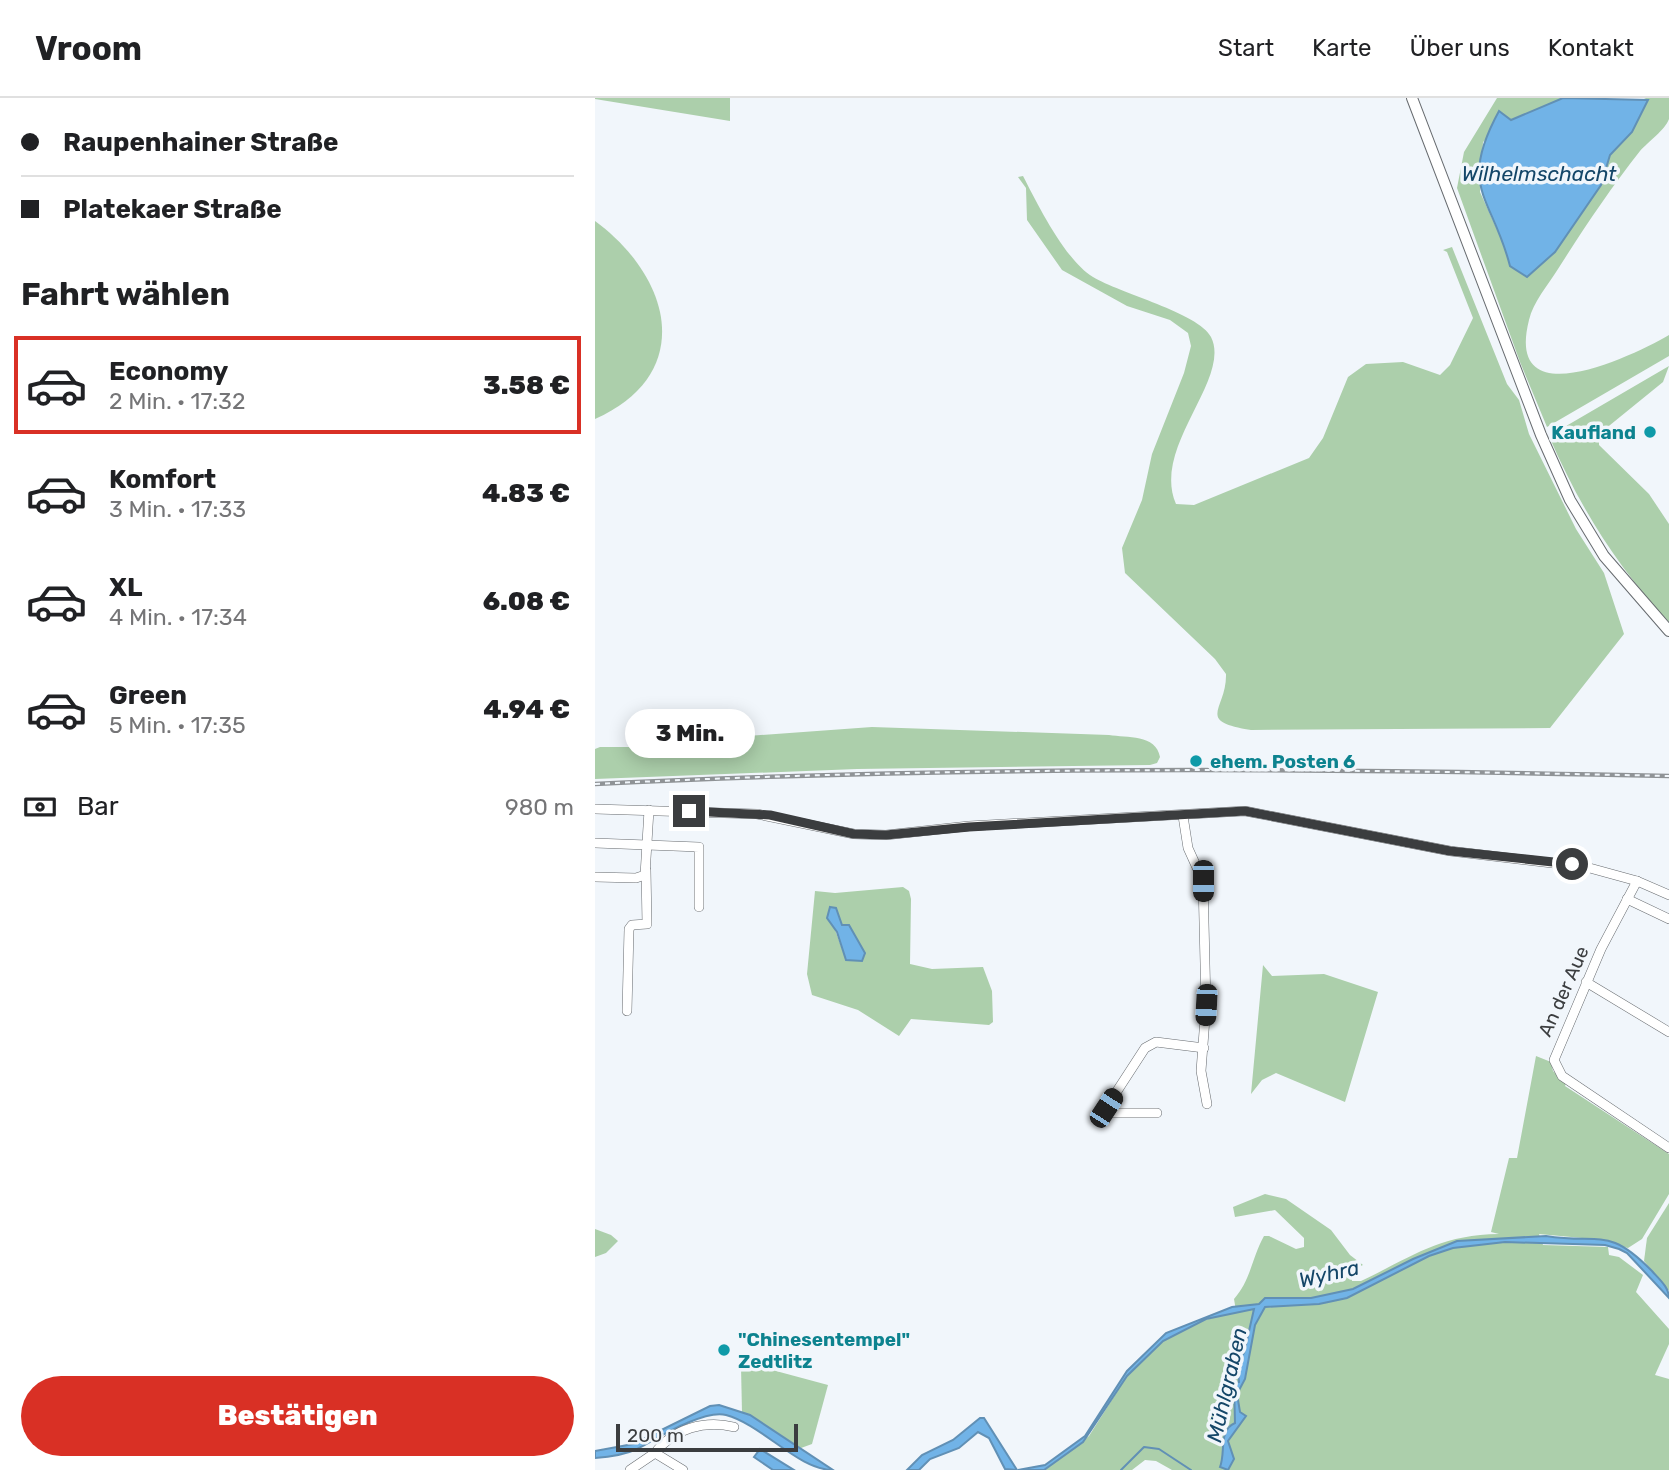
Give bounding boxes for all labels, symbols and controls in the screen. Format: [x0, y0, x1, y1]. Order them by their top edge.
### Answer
text: Vroom [35, 29, 142, 68]
text: Start [1218, 34, 1274, 62]
text: Karte [1312, 34, 1372, 62]
text: Über uns [1410, 34, 1510, 62]
text: Kontakt [1548, 34, 1634, 62]
text: Raupenhainer Straße [63, 127, 339, 158]
water label: Wilhelmschacht [1462, 161, 1617, 186]
text: Platekaer Straße [63, 194, 282, 225]
text: Fahrt wählen [21, 275, 230, 313]
icon: car [25, 354, 88, 417]
text: Economy [109, 356, 228, 387]
text: 3.58 € [483, 370, 570, 401]
text: 2 Min. · 17:32 [109, 387, 245, 415]
place label: Kaufland [1551, 421, 1636, 444]
marker: Kaufland [1642, 424, 1658, 440]
icon: car [25, 462, 88, 525]
text: Komfort [109, 464, 216, 495]
text: 4.83 € [482, 478, 570, 509]
text: 3 Min. · 17:33 [109, 495, 246, 523]
icon: car [25, 570, 88, 633]
text: XL [109, 572, 142, 603]
text: 6.08 € [483, 586, 570, 617]
text: 4 Min. · 17:34 [109, 603, 247, 631]
icon: car [25, 678, 88, 741]
text: Green [109, 680, 187, 711]
text: 4.94 € [483, 694, 570, 725]
callout: 3 Min. [624, 710, 754, 758]
text: 5 Min. · 17:35 [109, 711, 246, 739]
text: 3 Min. [656, 719, 724, 747]
place label: ehem. Posten 6 [1210, 750, 1355, 773]
marker: ehem. Posten 6 [1188, 753, 1204, 769]
icon: cash [21, 788, 59, 826]
text: Bar [77, 791, 119, 822]
text: 980 m [505, 793, 574, 821]
route end [673, 795, 705, 827]
route start [1556, 848, 1588, 880]
car [1193, 860, 1214, 902]
street label: An der Aue [1533, 942, 1594, 1040]
car [1195, 983, 1218, 1027]
car [1086, 1085, 1127, 1131]
water label: Wyhra [1296, 1254, 1362, 1293]
water label: Mühlgraben [1201, 1325, 1252, 1445]
place label: "Chinesentempel" Zedtlitz [738, 1328, 910, 1373]
marker: "Chinesentempel" Zedtlitz [716, 1342, 732, 1358]
button: Bestätigen [21, 1376, 574, 1456]
scale bar [616, 1421, 798, 1453]
text: 200 m [627, 1424, 684, 1447]

